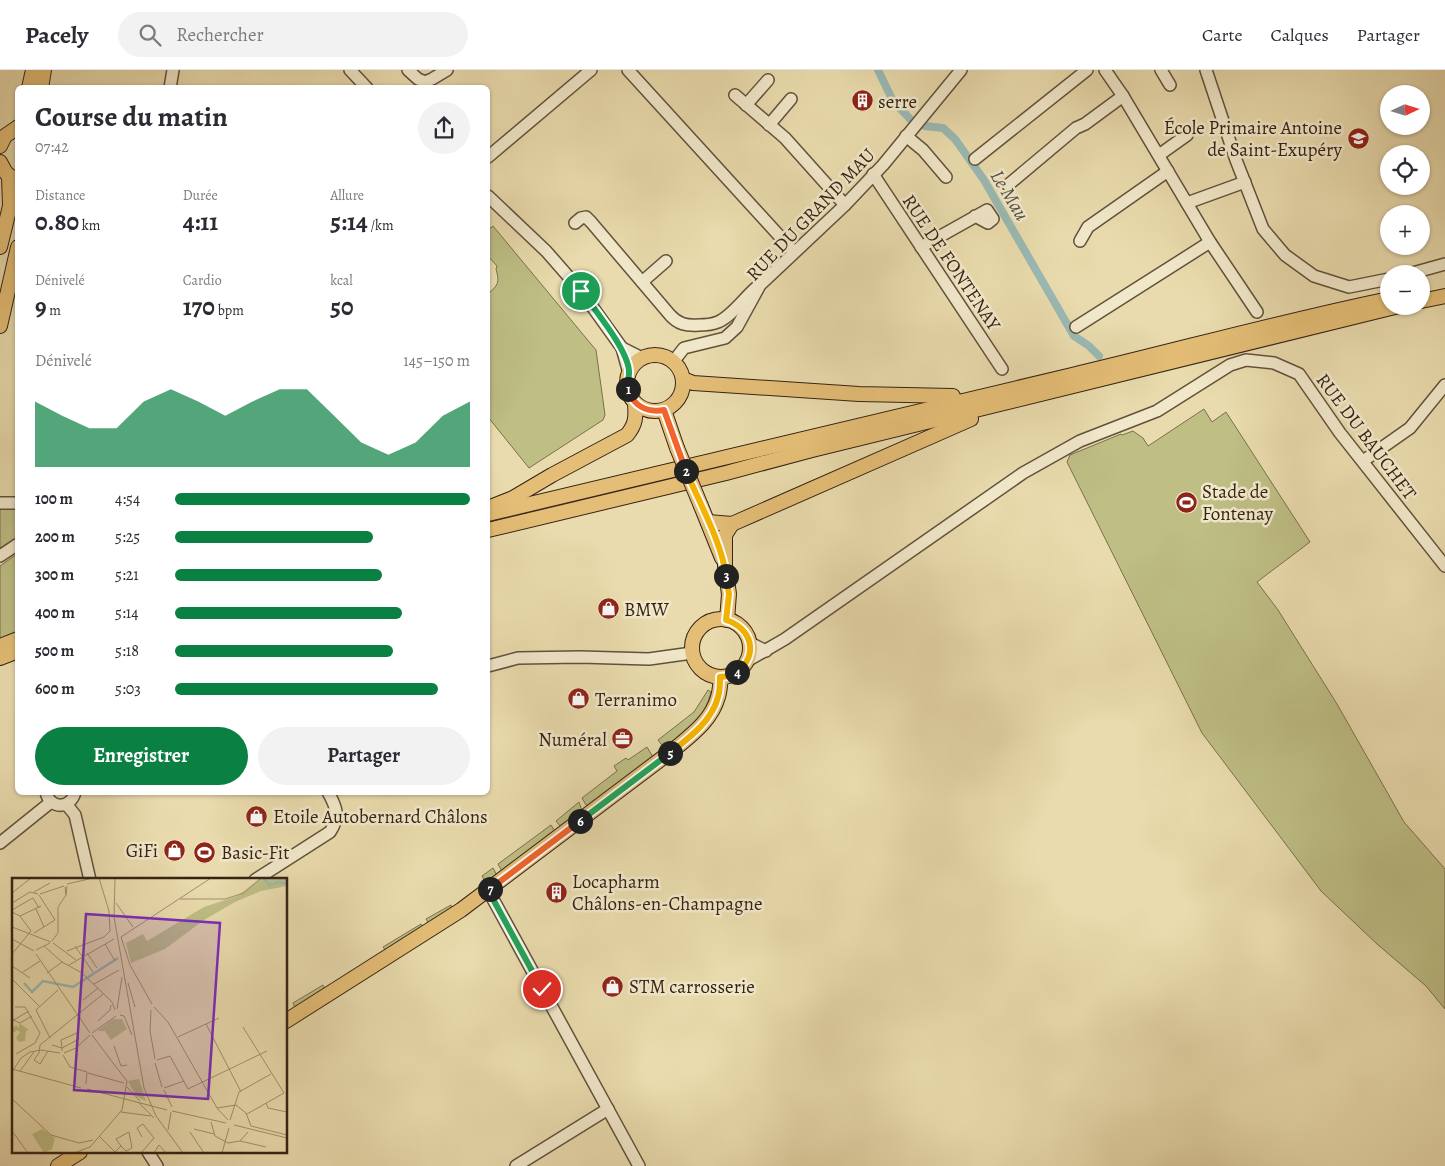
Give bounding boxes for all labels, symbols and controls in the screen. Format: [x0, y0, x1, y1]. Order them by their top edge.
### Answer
search box [118, 12, 468, 57]
text: Pacely [25, 19, 88, 51]
icon: search [136, 21, 164, 49]
text: Rechercher [176, 22, 264, 48]
text: Carte [1202, 23, 1242, 47]
text: Calques [1270, 23, 1329, 47]
text: Partager [1357, 23, 1420, 47]
north arrow [1380, 85, 1430, 135]
map controls [1380, 85, 1430, 315]
building icon: serre [850, 89, 874, 113]
place label: serre [878, 89, 917, 115]
text: Course du matin [35, 98, 228, 136]
button: share [418, 102, 470, 154]
place label: École Primaire Antoine de Saint-Exupéry [1164, 115, 1343, 163]
school or university icon: École Primaire Antoine de Saint-Exupéry [1346, 126, 1370, 150]
text: 07:42 [35, 136, 69, 158]
street label: RUE DU GRAND MAU [740, 143, 881, 287]
button: locate [1380, 145, 1430, 195]
water label: Le Mau [984, 165, 1035, 226]
text: Distance [35, 186, 85, 205]
text: Durée [183, 186, 218, 205]
text: Allure [330, 186, 364, 205]
street label: RUE DE FONTENAY [896, 189, 1007, 336]
text: 0.80 [35, 205, 79, 239]
text: 4:11 [183, 205, 218, 239]
text: 5:14 [330, 205, 368, 239]
button: + [1380, 205, 1430, 255]
text: km [79, 216, 100, 235]
text: /km [368, 216, 394, 235]
button: − [1380, 265, 1430, 315]
pin [560, 270, 602, 312]
text: Dénivelé [35, 271, 85, 290]
text: Cardio [183, 271, 222, 290]
text: kcal [330, 271, 353, 290]
icon: arrive [567, 277, 595, 305]
text: 9 [35, 290, 47, 324]
text: 170 [183, 290, 215, 324]
text: 50 [330, 290, 354, 324]
text: m [47, 301, 61, 320]
text: bpm [215, 301, 244, 320]
text: Dénivelé [35, 350, 92, 372]
text: 145–150 m [403, 350, 470, 372]
street label: RUE DU BAUCHET [1310, 368, 1423, 506]
pin: 1 [616, 376, 640, 402]
text: 1 [626, 380, 631, 399]
pin: 2 [674, 458, 698, 484]
text: 2 [683, 462, 690, 481]
place label: Stade de Fontenay [1202, 479, 1273, 527]
text: 100 m [35, 488, 73, 510]
text: 4:54 [115, 488, 140, 510]
sports icon: Stade de Fontenay [1174, 490, 1198, 514]
text: 200 m [35, 526, 75, 548]
text: 5:25 [115, 526, 140, 548]
text: 300 m [35, 564, 74, 586]
text: 5:21 [115, 564, 139, 586]
pin: 3 [714, 564, 738, 588]
text: 3 [723, 567, 730, 586]
shop icon: BMW [596, 597, 620, 621]
place label: BMW [624, 597, 669, 623]
text: 400 m [35, 602, 75, 624]
text: 5:14 [115, 602, 138, 624]
text: 500 m [35, 640, 74, 662]
text: 5:18 [115, 640, 139, 662]
pin: 4 [724, 660, 750, 684]
text: 4 [734, 663, 741, 682]
text: 600 m [35, 678, 75, 700]
text: 5:03 [115, 678, 141, 700]
shop icon: Terranimo [567, 687, 591, 711]
place label: Terranimo [595, 687, 677, 713]
button: Enregistrer [35, 727, 248, 785]
button: Partager [258, 727, 470, 785]
place label: Numéral [538, 727, 607, 753]
office icon: Numéral [611, 727, 635, 751]
pin: 5 [658, 740, 682, 766]
text: 5 [668, 744, 673, 763]
shop icon: Etoile Autobernard Châlons [245, 804, 269, 828]
place label: Etoile Autobernard Châlons [273, 804, 488, 830]
pin: 6 [568, 808, 592, 834]
text: 6 [577, 812, 584, 831]
place label: GiFi [126, 838, 158, 864]
shop icon: GiFi [162, 838, 186, 862]
sports icon: Basic-Fit [193, 840, 217, 864]
place label: Basic-Fit [221, 840, 290, 866]
place label: Locapharm Châlons-en-Champagne [572, 869, 762, 917]
pin: 7 [478, 876, 502, 902]
inset map [12, 878, 288, 1154]
text: 7 [488, 880, 493, 899]
building icon: Locapharm Châlons-en-Champagne [544, 880, 568, 904]
pin [521, 968, 563, 1010]
shop icon: STM carrosserie [601, 974, 625, 998]
place label: STM carrosserie [629, 974, 755, 1000]
icon: check [528, 975, 556, 1003]

